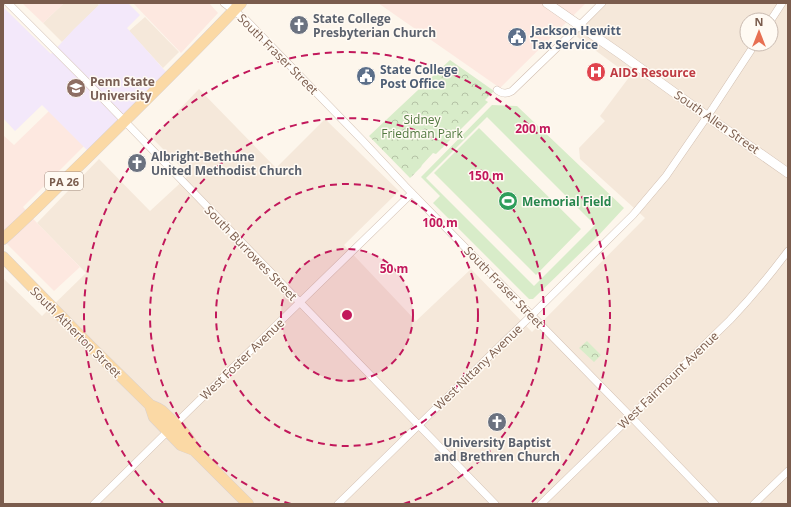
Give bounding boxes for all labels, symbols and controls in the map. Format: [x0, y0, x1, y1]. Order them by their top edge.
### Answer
street label: South Fraser Street [234, 10, 322, 98]
place label: State College Presbyterian Church [313, 10, 436, 41]
north arrow [739, 12, 779, 52]
church icon: State College Presbyterian Church [288, 14, 310, 36]
text: N [755, 14, 763, 29]
place label: Jackson Hewitt Tax Service [530, 22, 621, 53]
public building icon: Jackson Hewitt Tax Service [506, 26, 528, 48]
place label: State College Post Office [380, 61, 458, 92]
hospital icon: AIDS Resource [585, 61, 607, 83]
place label: AIDS Resource [610, 64, 696, 81]
public building icon: State College Post Office [355, 65, 377, 87]
place label: Penn State University [90, 73, 155, 104]
school or university icon: Penn State University [65, 77, 87, 99]
street label: South Allen Street [671, 86, 763, 158]
park label: Sidney Friedman Park [381, 111, 463, 142]
text: 200 m [515, 120, 551, 137]
place label: Albright-Bethune United Methodist Church [151, 148, 302, 179]
church icon: Albright-Bethune United Methodist Church [126, 152, 148, 174]
text: 150 m [468, 167, 504, 184]
road number: PA 26 [45, 172, 83, 190]
sports icon: Memorial Field [497, 190, 519, 212]
place label: Memorial Field [522, 193, 611, 210]
street label: South Burrowes Street [201, 202, 301, 304]
text: 100 m [422, 214, 458, 231]
street label: South Fraser Street [460, 242, 548, 332]
text: 50 m [380, 260, 408, 277]
street label: South Atherton Street [27, 283, 125, 381]
centre of rings [340, 308, 354, 322]
street label: West Foster Avenue [196, 314, 288, 404]
street label: West Nittany Avenue [430, 320, 526, 414]
street label: West Fairmount Avenue [614, 327, 722, 433]
church icon: University Baptist and Brethren Church [486, 411, 508, 433]
place label: University Baptist and Brethren Church [434, 434, 560, 465]

